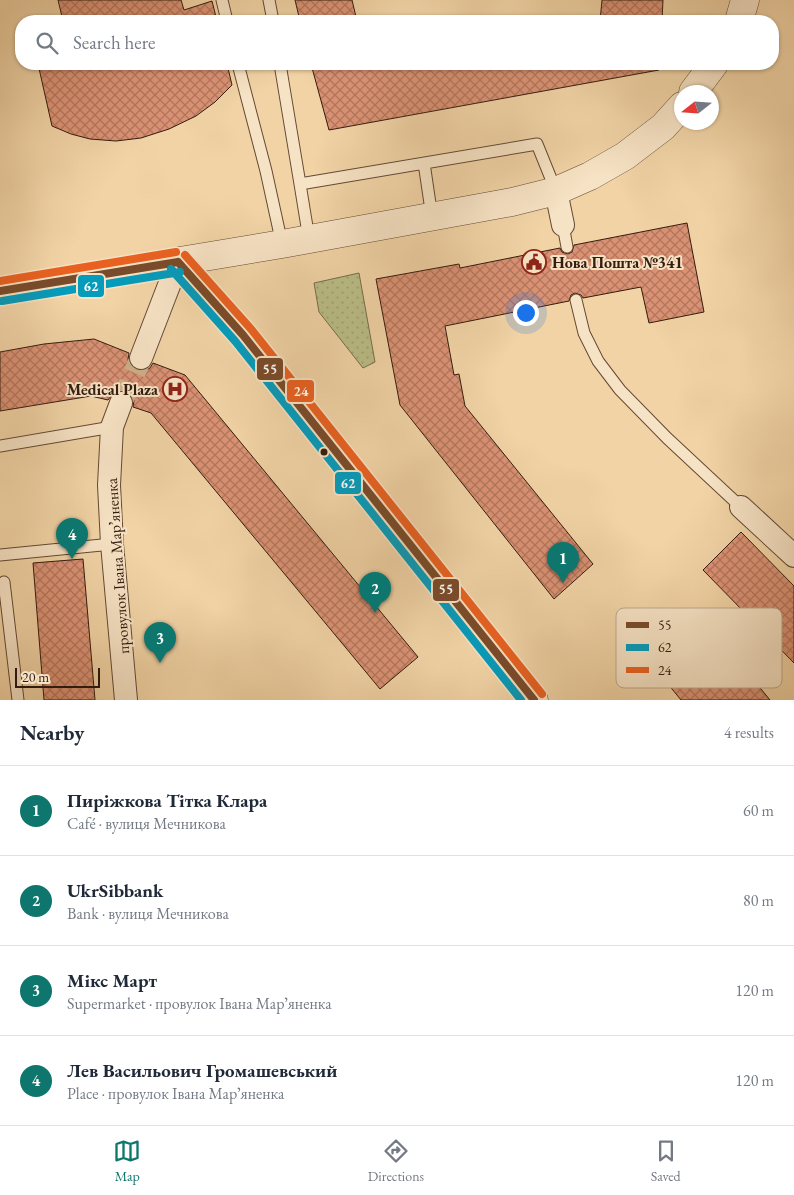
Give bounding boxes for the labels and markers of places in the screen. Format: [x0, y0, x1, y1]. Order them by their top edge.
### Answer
public building icon: Нова Пошта №341 [521, 249, 547, 275]
place label: Нова Пошта №341 [552, 252, 683, 273]
hospital icon: Medical Plaza [162, 376, 188, 402]
place label: Medical Plaza [67, 379, 159, 400]
unlabelled marker [319, 447, 329, 457]
pin: 4 [56, 518, 88, 559]
pin: 1 [547, 542, 579, 583]
pin: 2 [359, 572, 391, 613]
pin: 3 [144, 622, 176, 663]

